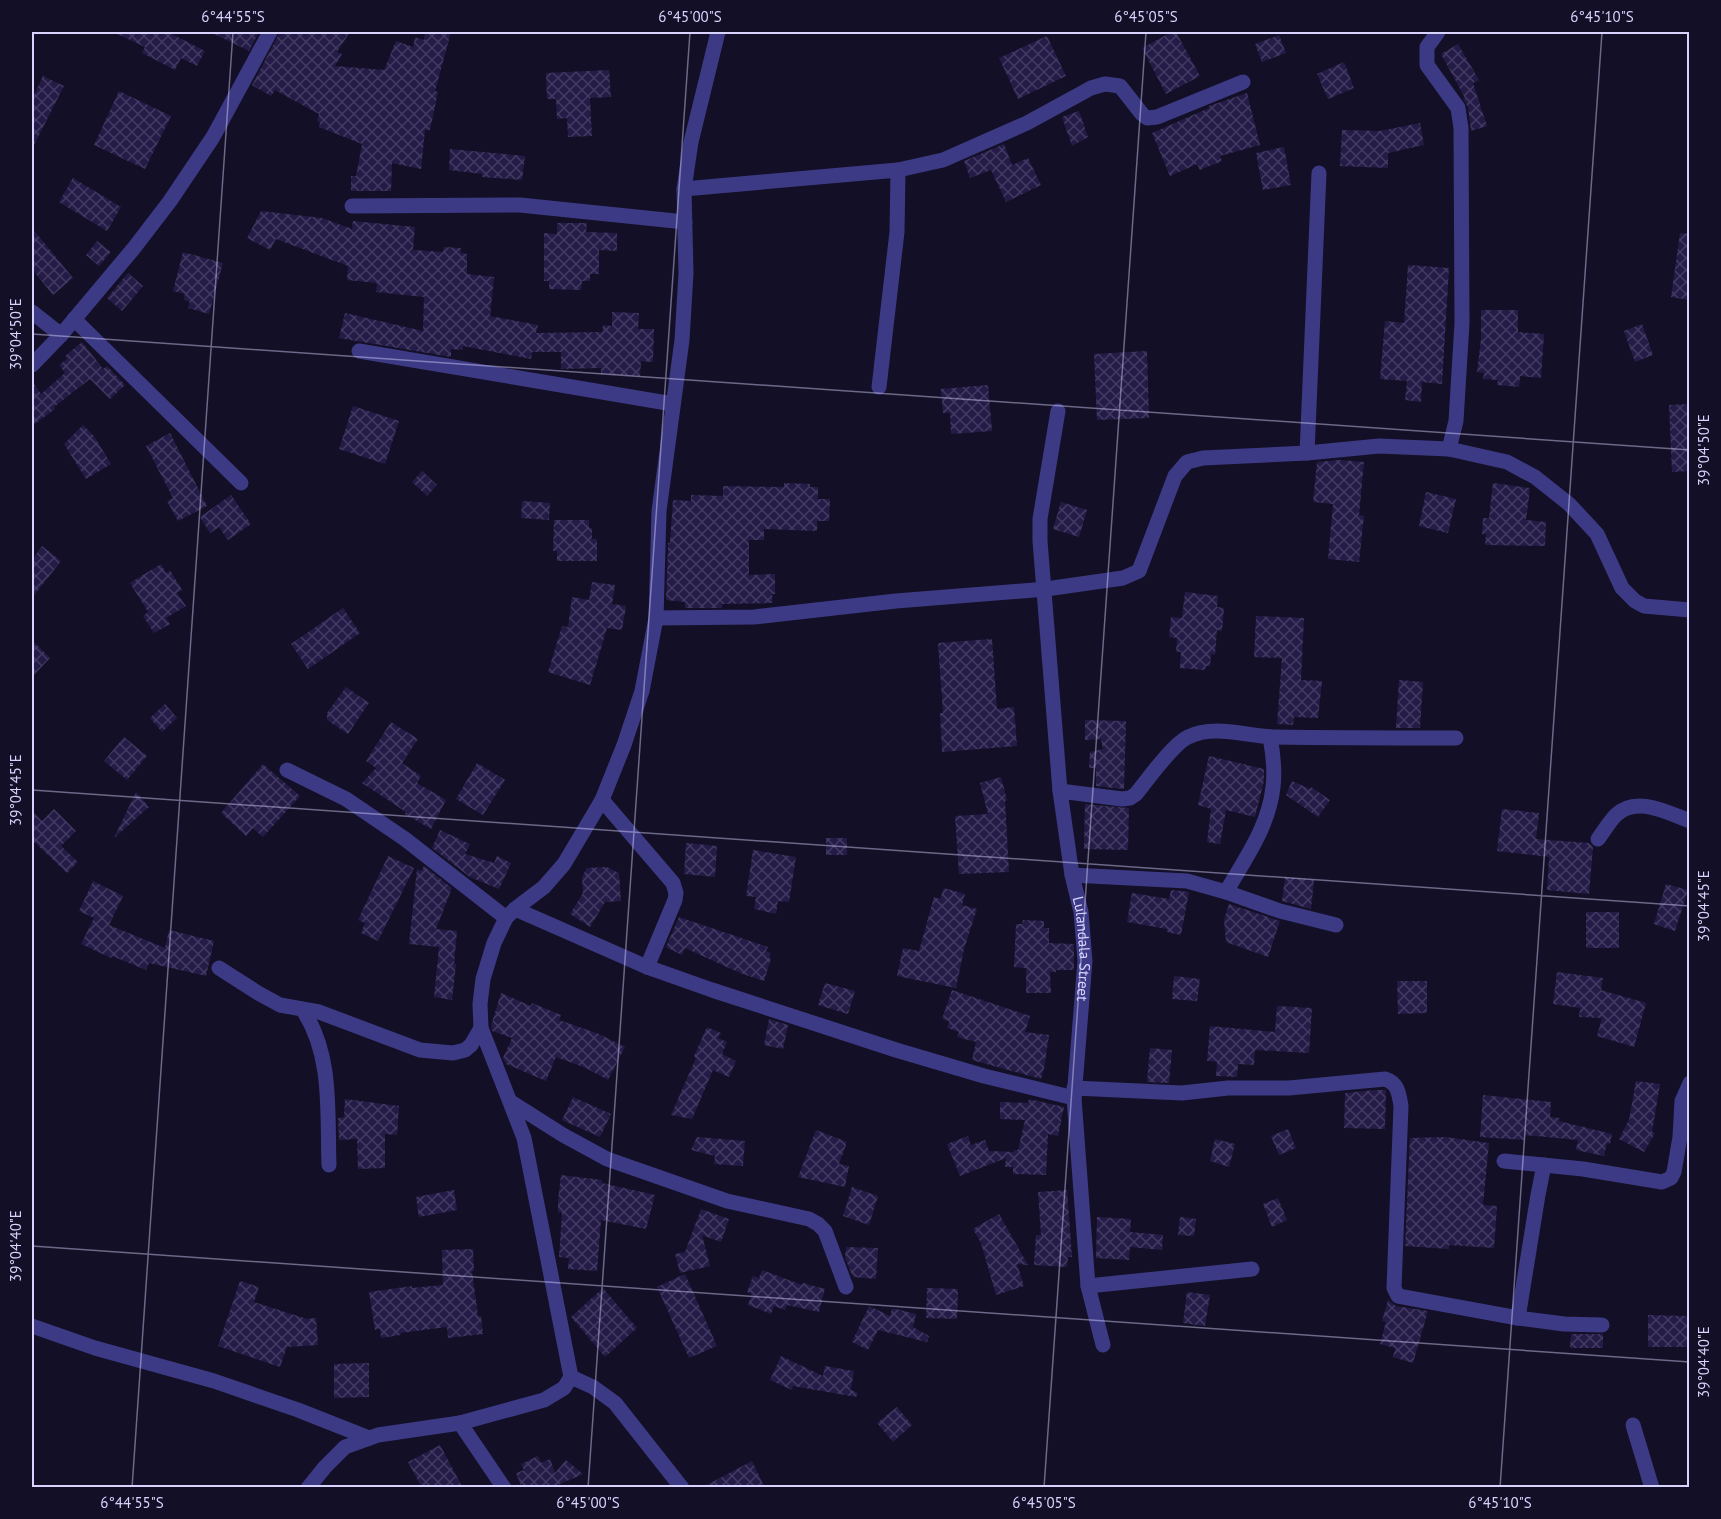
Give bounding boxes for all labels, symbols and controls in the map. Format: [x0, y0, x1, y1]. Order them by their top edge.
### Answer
text: 6°44'55"S [201, 7, 265, 26]
text: 6°45'00"S [658, 7, 722, 26]
text: 6°45'05"S [1114, 7, 1178, 26]
text: 6°45'10"S [1570, 7, 1634, 26]
text: 39°04'50"E [6, 298, 25, 370]
text: 39°04'50"E [1694, 414, 1713, 486]
text: 39°04'45"E [6, 754, 25, 826]
text: 39°04'45"E [1694, 870, 1713, 942]
street label: Lulandala Street [1068, 894, 1095, 1002]
text: 39°04'40"E [6, 1210, 25, 1282]
text: 39°04'40"E [1694, 1326, 1713, 1398]
text: 6°44'55"S [100, 1493, 164, 1512]
text: 6°45'00"S [556, 1493, 620, 1512]
text: 6°45'05"S [1012, 1493, 1076, 1512]
text: 6°45'10"S [1468, 1493, 1532, 1512]

